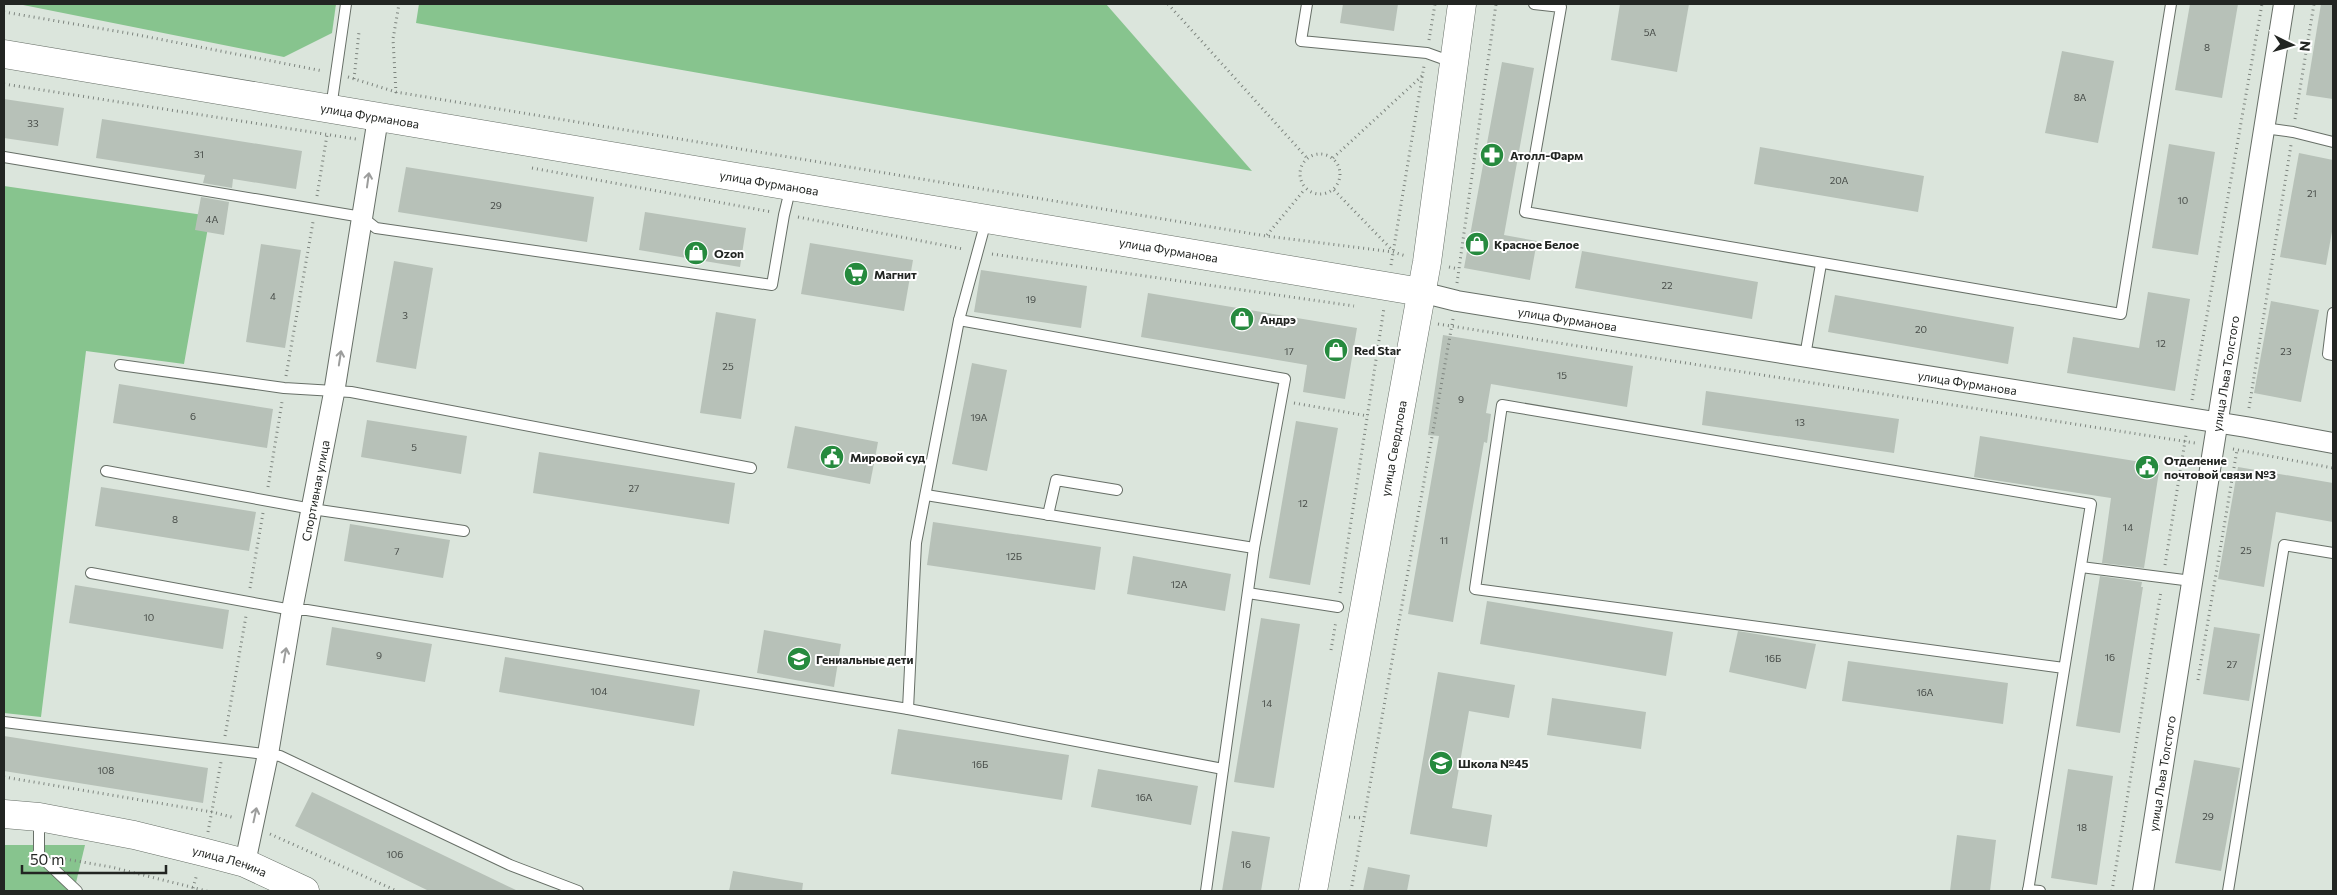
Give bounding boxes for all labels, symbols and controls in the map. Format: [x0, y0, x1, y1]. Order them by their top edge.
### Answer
north arrow [2267, 20, 2317, 70]
house number: 5А [1644, 26, 1656, 38]
text: N [2297, 40, 2314, 52]
house number: 8 [2204, 41, 2210, 53]
house number: 8А [2074, 91, 2086, 103]
street label: улица Фурманова [319, 100, 420, 131]
house number: 33 [27, 117, 39, 129]
pharmacy icon: Атолл-Фарм [1479, 142, 1505, 168]
house number: 31 [194, 148, 204, 160]
place label: Атолл-Фарм [1510, 148, 1583, 162]
street label: улица Фурманова [719, 167, 820, 198]
one-way arrow [363, 172, 373, 188]
house number: 20А [1830, 174, 1848, 186]
house number: 21 [2307, 187, 2317, 199]
house number: 10 [2178, 194, 2188, 206]
house number: 29 [490, 199, 502, 211]
house number: 4А [206, 213, 219, 225]
shop icon: Красное Белое [1464, 231, 1490, 257]
street label: улица Фурманова [1118, 234, 1219, 265]
place label: Красное Белое [1494, 237, 1579, 251]
shop icon: Ozon [683, 240, 709, 266]
place label: Ozon [714, 246, 744, 260]
supermarket icon: Магнит [843, 261, 869, 287]
place label: Магнит [874, 267, 917, 281]
house number: 22 [1661, 279, 1673, 291]
house number: 4 [270, 290, 276, 302]
house number: 19 [1026, 293, 1036, 305]
street label: улица Фурманова [1517, 304, 1618, 333]
shop icon: Андрэ [1229, 306, 1255, 332]
house number: 3 [402, 309, 408, 321]
place label: Андрэ [1260, 312, 1296, 326]
street label: улица Льва Толстого [2209, 315, 2241, 432]
house number: 20 [1915, 323, 1927, 335]
shop icon: Red Star [1323, 337, 1349, 363]
house number: 12 [2156, 337, 2166, 349]
place label: Red Star [1354, 343, 1401, 357]
house number: 17 [1284, 345, 1294, 357]
house number: 23 [2280, 345, 2292, 357]
one-way arrow [335, 350, 345, 366]
house number: 25 [722, 360, 734, 372]
street label: улица Фурманова [1917, 368, 2018, 397]
house number: 15 [1557, 369, 1567, 381]
house number: 9 [1458, 393, 1464, 405]
street label: улица Свердлова [1378, 399, 1409, 497]
house number: 6 [190, 410, 196, 422]
house number: 19А [970, 411, 988, 423]
house number: 13 [1795, 416, 1805, 428]
street label: Спортивная улица [298, 439, 332, 542]
house number: 5 [411, 441, 417, 453]
public building icon: Мировой суд [819, 444, 845, 470]
place label: Мировой суд [850, 450, 926, 464]
place label: Отделение почтовой связи №3 [2164, 453, 2276, 481]
public building icon: Отделение почтовой связи №3 [2134, 454, 2160, 480]
house number: 27 [629, 482, 639, 494]
house number: 12 [1298, 497, 1308, 509]
house number: 8 [172, 513, 178, 525]
house number: 14 [2123, 521, 2133, 533]
house number: 11 [1440, 534, 1448, 546]
house number: 25 [2240, 544, 2252, 556]
house number: 7 [394, 545, 400, 557]
house number: 12Б [1006, 550, 1022, 562]
house number: 12А [1171, 578, 1187, 590]
house number: 10 [144, 611, 154, 623]
school or university icon: Гениальные дети [786, 646, 812, 672]
one-way arrow [280, 648, 290, 664]
house number: 9 [376, 649, 382, 661]
house number: 16 [2105, 651, 2115, 663]
place label: Гениальные дети [816, 652, 914, 666]
house number: 16Б [1765, 652, 1781, 664]
house number: 27 [2227, 658, 2237, 670]
house number: 104 [591, 685, 607, 697]
house number: 16А [1916, 686, 1934, 698]
house number: 14 [1262, 697, 1272, 709]
street label: улица Льва Толстого [2146, 715, 2178, 832]
school or university icon: Школа №45 [1428, 750, 1454, 776]
place label: Школа №45 [1458, 756, 1529, 770]
house number: 16Б [972, 758, 988, 770]
house number: 108 [98, 764, 114, 776]
house number: 16А [1135, 791, 1153, 803]
one-way arrow [251, 807, 260, 823]
house number: 29 [2202, 810, 2214, 822]
house number: 18 [2077, 821, 2087, 833]
scale bar [22, 842, 166, 874]
street label: улица Ленина [191, 843, 269, 879]
house number: 106 [387, 848, 403, 860]
text: 50 m [30, 850, 64, 868]
house number: 16 [1241, 858, 1251, 870]

